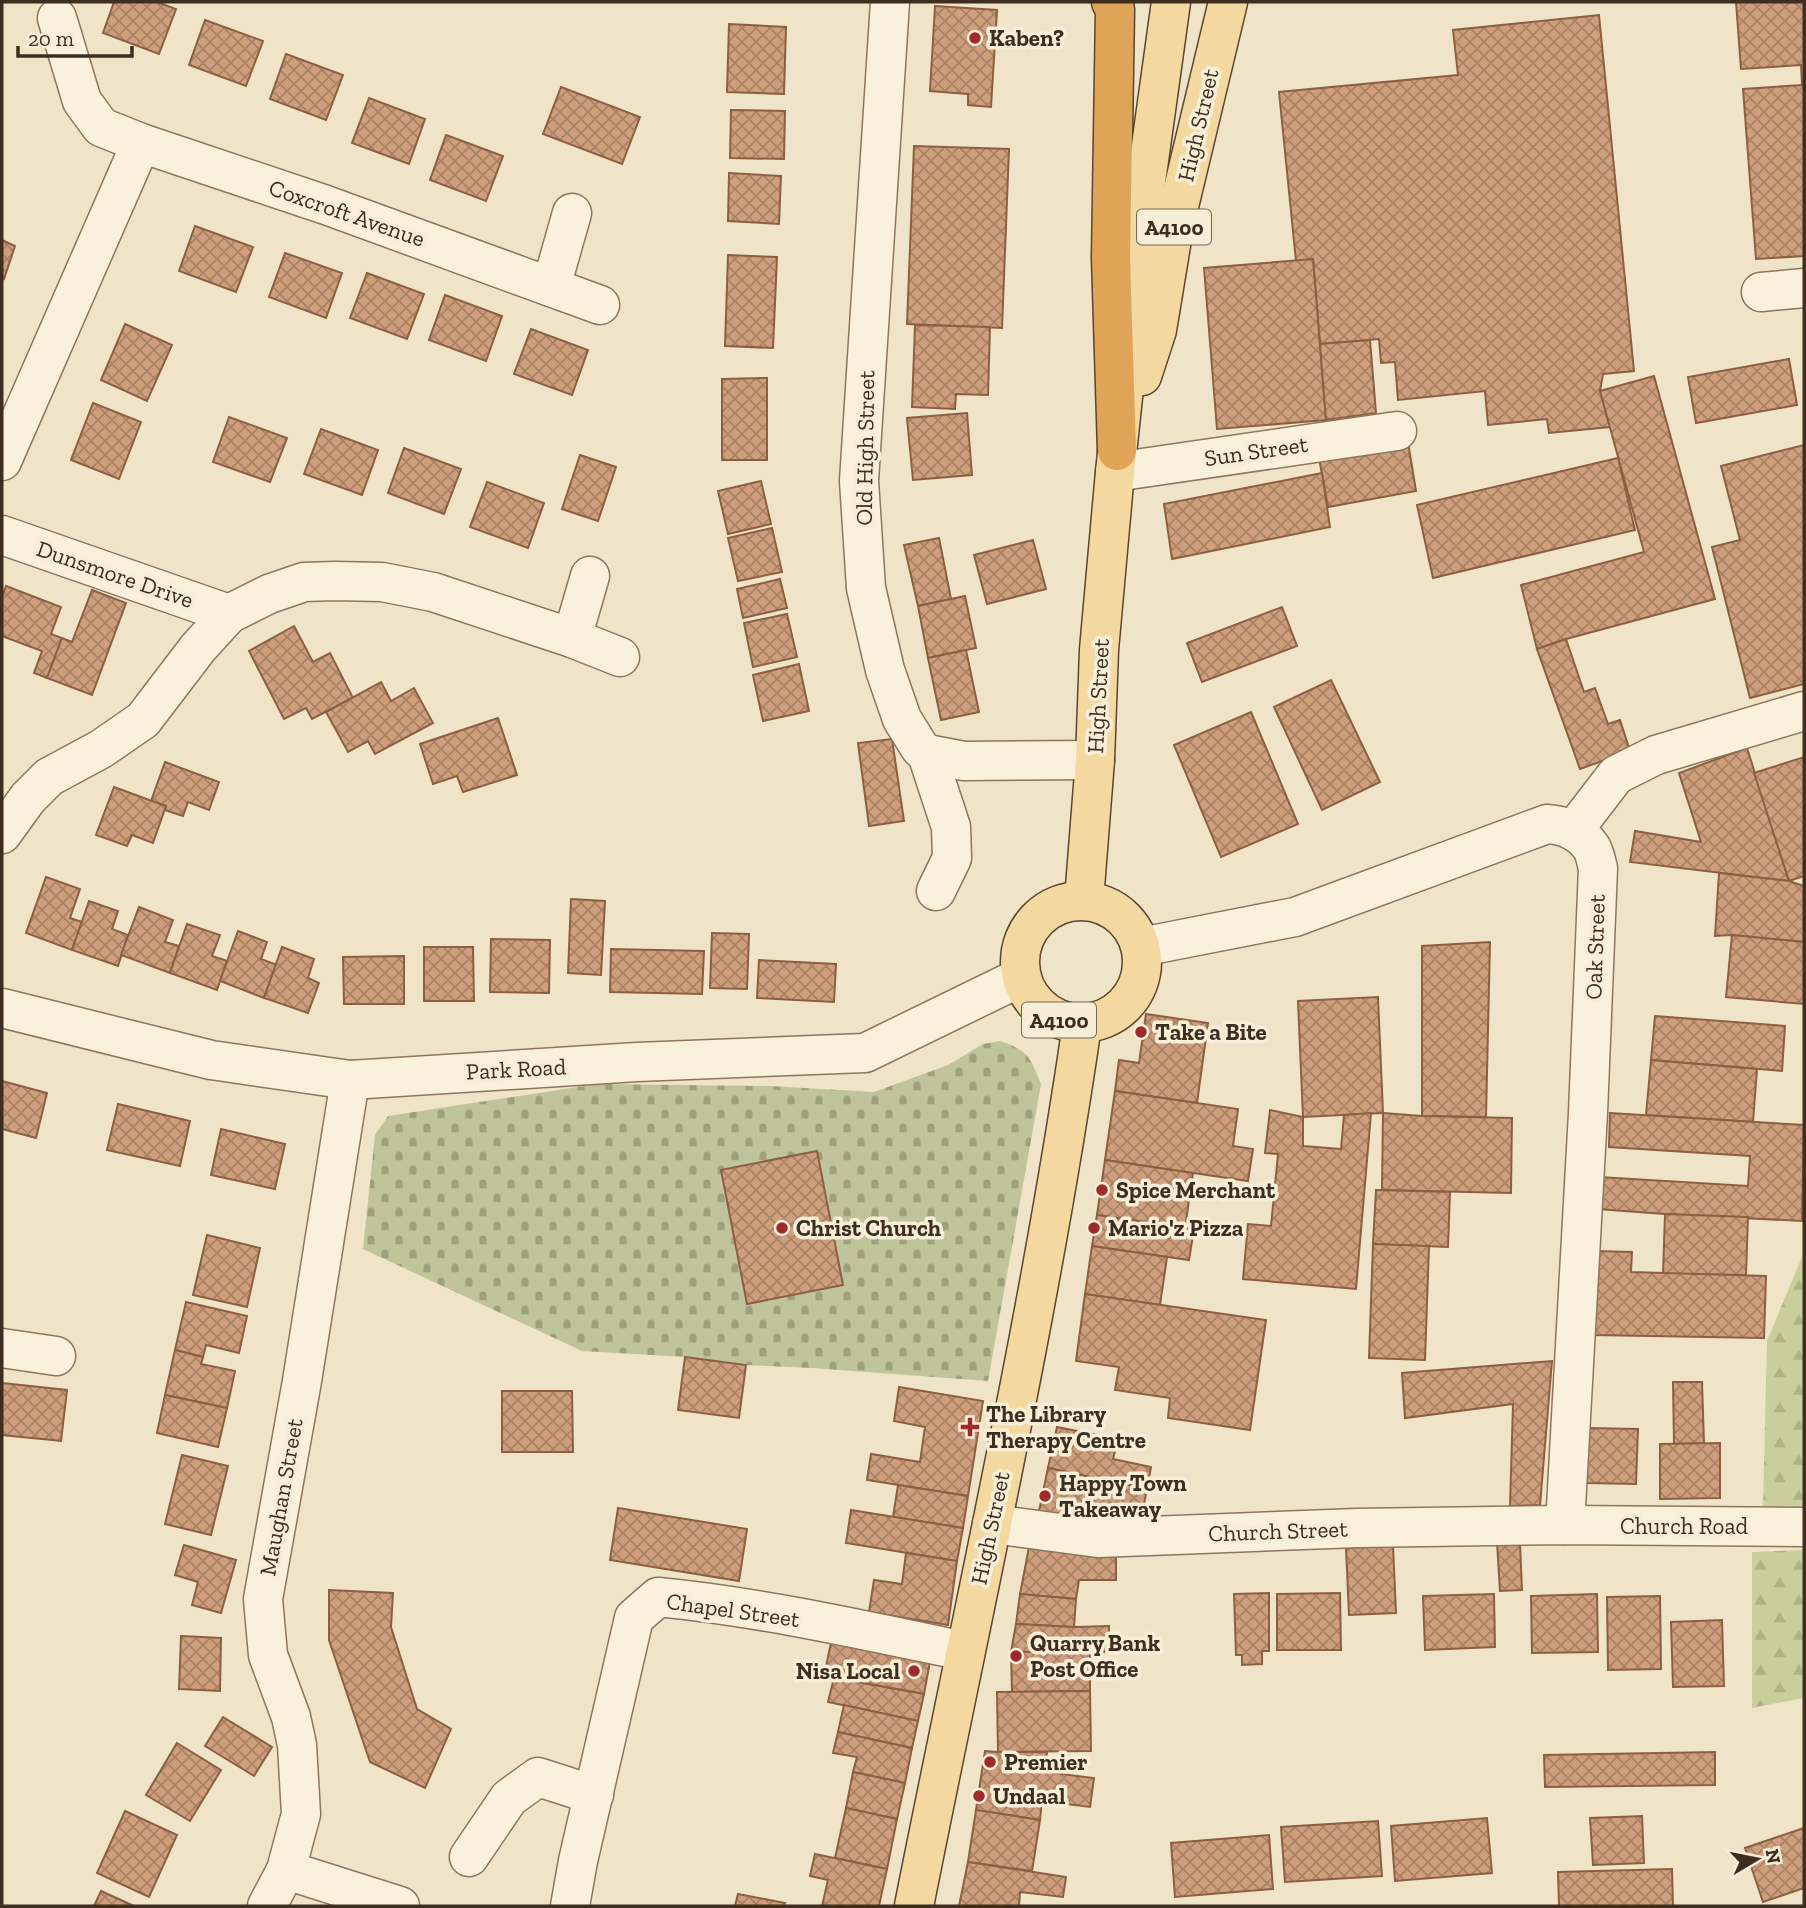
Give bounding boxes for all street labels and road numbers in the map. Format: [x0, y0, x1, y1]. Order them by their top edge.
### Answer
street label: High Street [1171, 65, 1225, 184]
street label: Coxcroft Avenue [265, 173, 429, 253]
road number: A4100 [1137, 210, 1211, 244]
street label: Old High Street [850, 370, 880, 526]
street label: Sun Street [1202, 430, 1310, 472]
street label: Dunsmore Drive [33, 534, 197, 614]
street label: High Street [1081, 637, 1115, 754]
street label: Oak Street [1579, 893, 1611, 1000]
road number: A4100 [1022, 1002, 1096, 1038]
street label: Park Road [465, 1052, 567, 1086]
street label: Maughan Street [253, 1415, 309, 1578]
street label: High Street [964, 1468, 1016, 1587]
street label: Church Road [1620, 1512, 1748, 1540]
street label: Church Street [1208, 1515, 1349, 1547]
street label: Chapel Street [665, 1587, 802, 1633]

